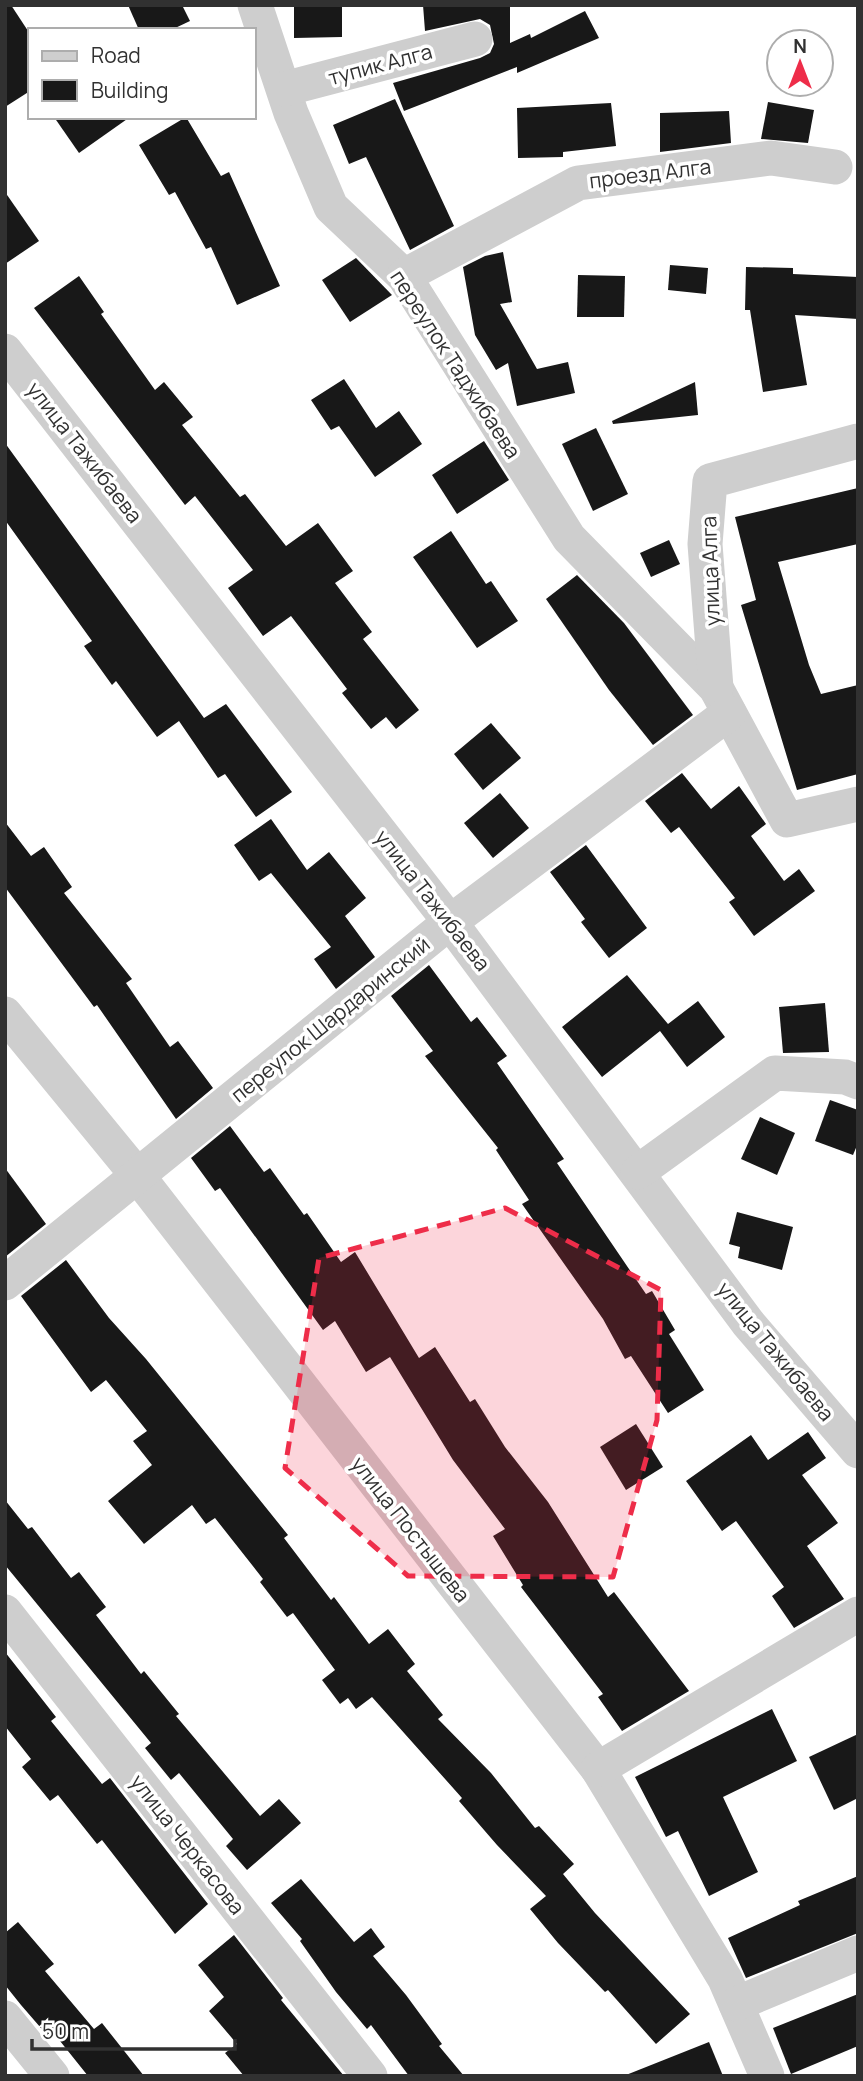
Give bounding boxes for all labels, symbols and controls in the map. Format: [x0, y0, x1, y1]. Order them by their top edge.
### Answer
legend [28, 28, 256, 119]
north arrow [765, 28, 835, 98]
text: N [793, 33, 807, 59]
street label: тупик Алга [325, 37, 435, 91]
text: Road [91, 41, 141, 69]
text: Building [91, 76, 168, 104]
street label: проезд Алга [588, 152, 712, 194]
street label: переулок Таджибаева [384, 264, 528, 464]
street label: улица Тажибаева [21, 376, 149, 528]
street label: улица Алга [694, 516, 726, 626]
street label: улица Тажибаева [369, 824, 497, 976]
street label: переулок Шардаринский [225, 930, 435, 1108]
street label: улица Тажибаева [711, 1275, 841, 1427]
street label: улица Постышева [345, 1450, 477, 1608]
street label: улица Черкасова [124, 1768, 252, 1920]
scale bar [32, 2008, 234, 2052]
text: 50 m [42, 2017, 89, 2045]

